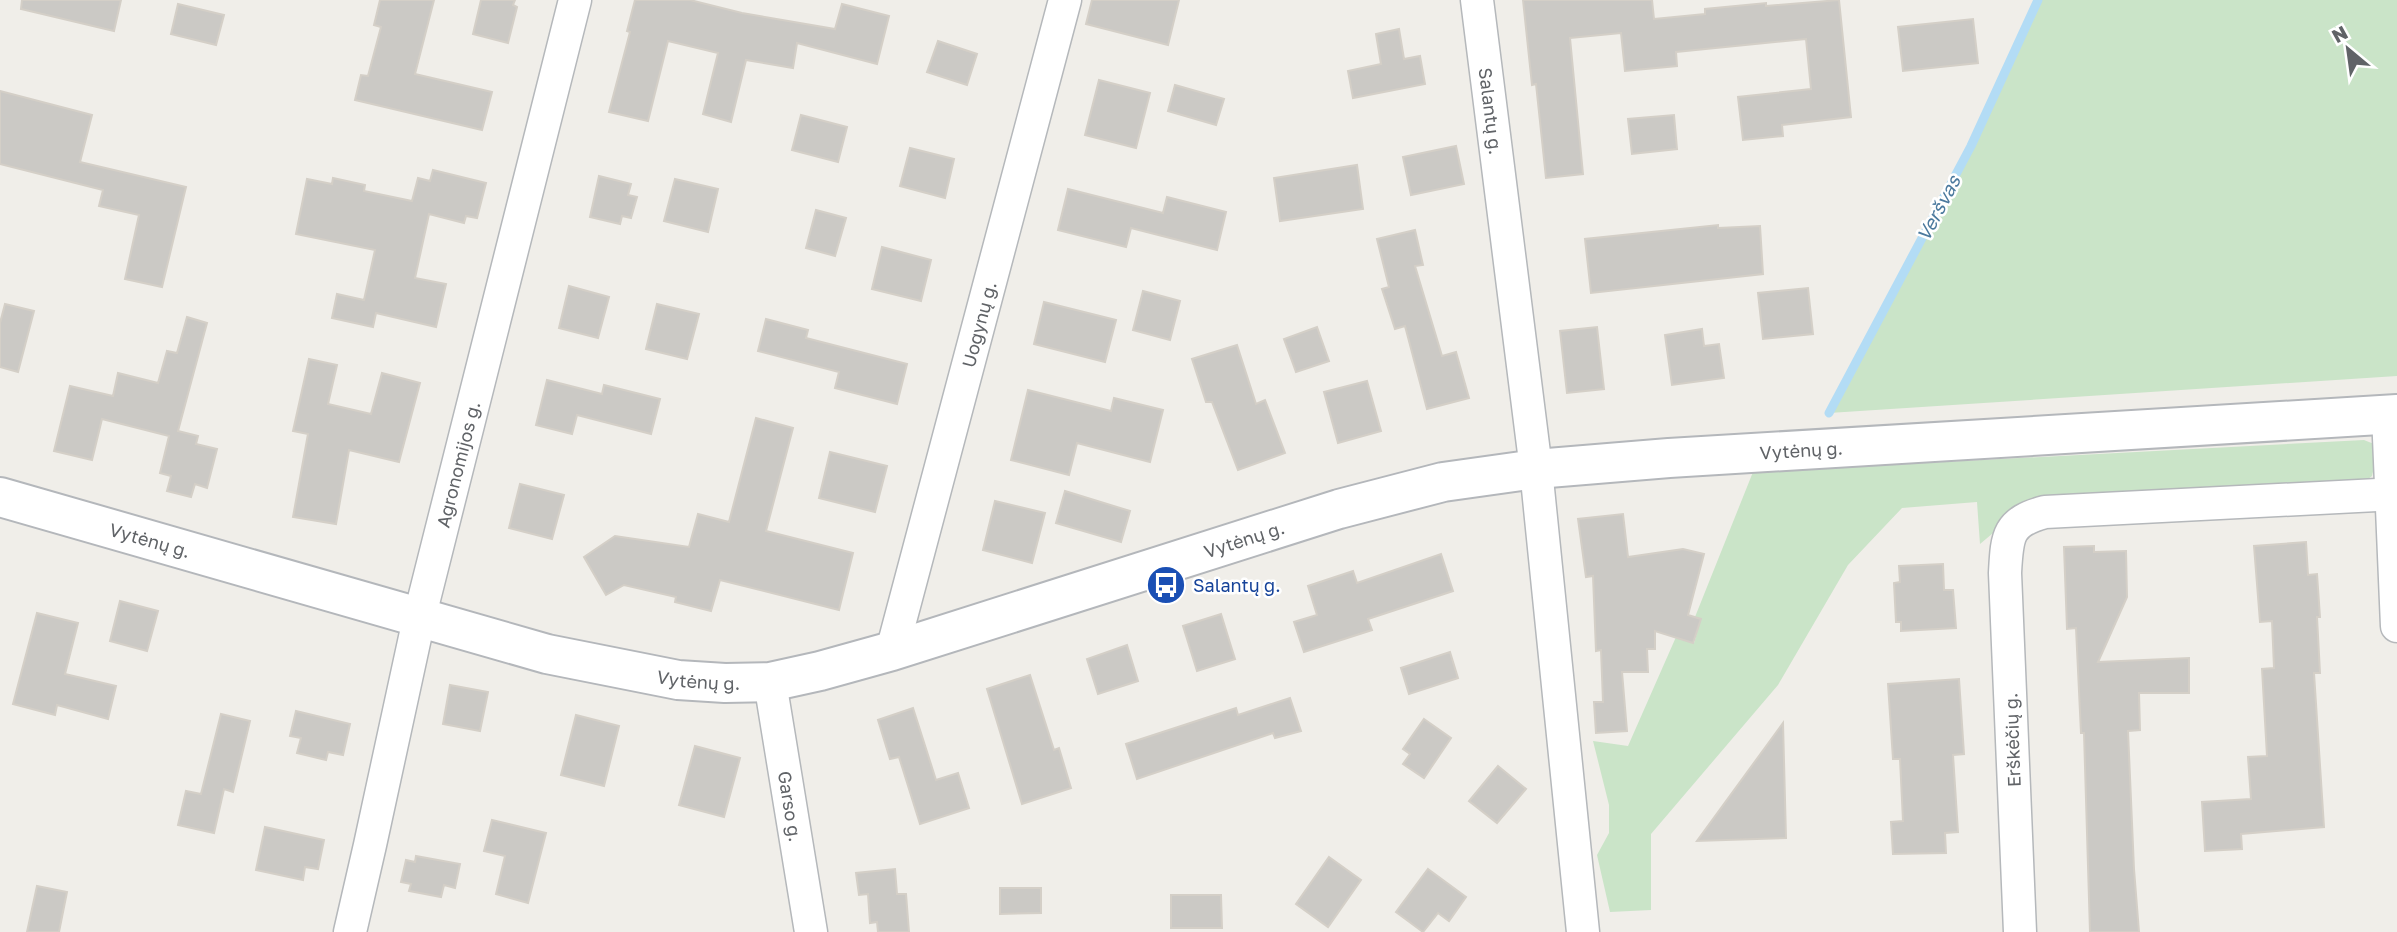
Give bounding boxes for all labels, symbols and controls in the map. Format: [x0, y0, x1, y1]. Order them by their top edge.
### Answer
north arrow [2313, 14, 2383, 84]
text: N [2328, 20, 2351, 47]
street label: Salantų g. [1475, 66, 1507, 156]
water label: Veršvas [1911, 170, 1965, 245]
street label: Uogynų g. [957, 279, 1001, 370]
street label: Agronomijos g. [431, 399, 484, 530]
street label: Vytėnų g. [1759, 437, 1844, 463]
street label: Vytėnų g. [1201, 516, 1287, 562]
street label: Vytėnų g. [107, 518, 193, 562]
bus stop icon: Salantų g. [1145, 564, 1187, 606]
place label: Salantų g. [1193, 574, 1281, 596]
street label: Vytėnų g. [655, 665, 740, 694]
street label: Erškėčių g. [1999, 692, 2025, 788]
street label: Garso g. [774, 769, 807, 843]

